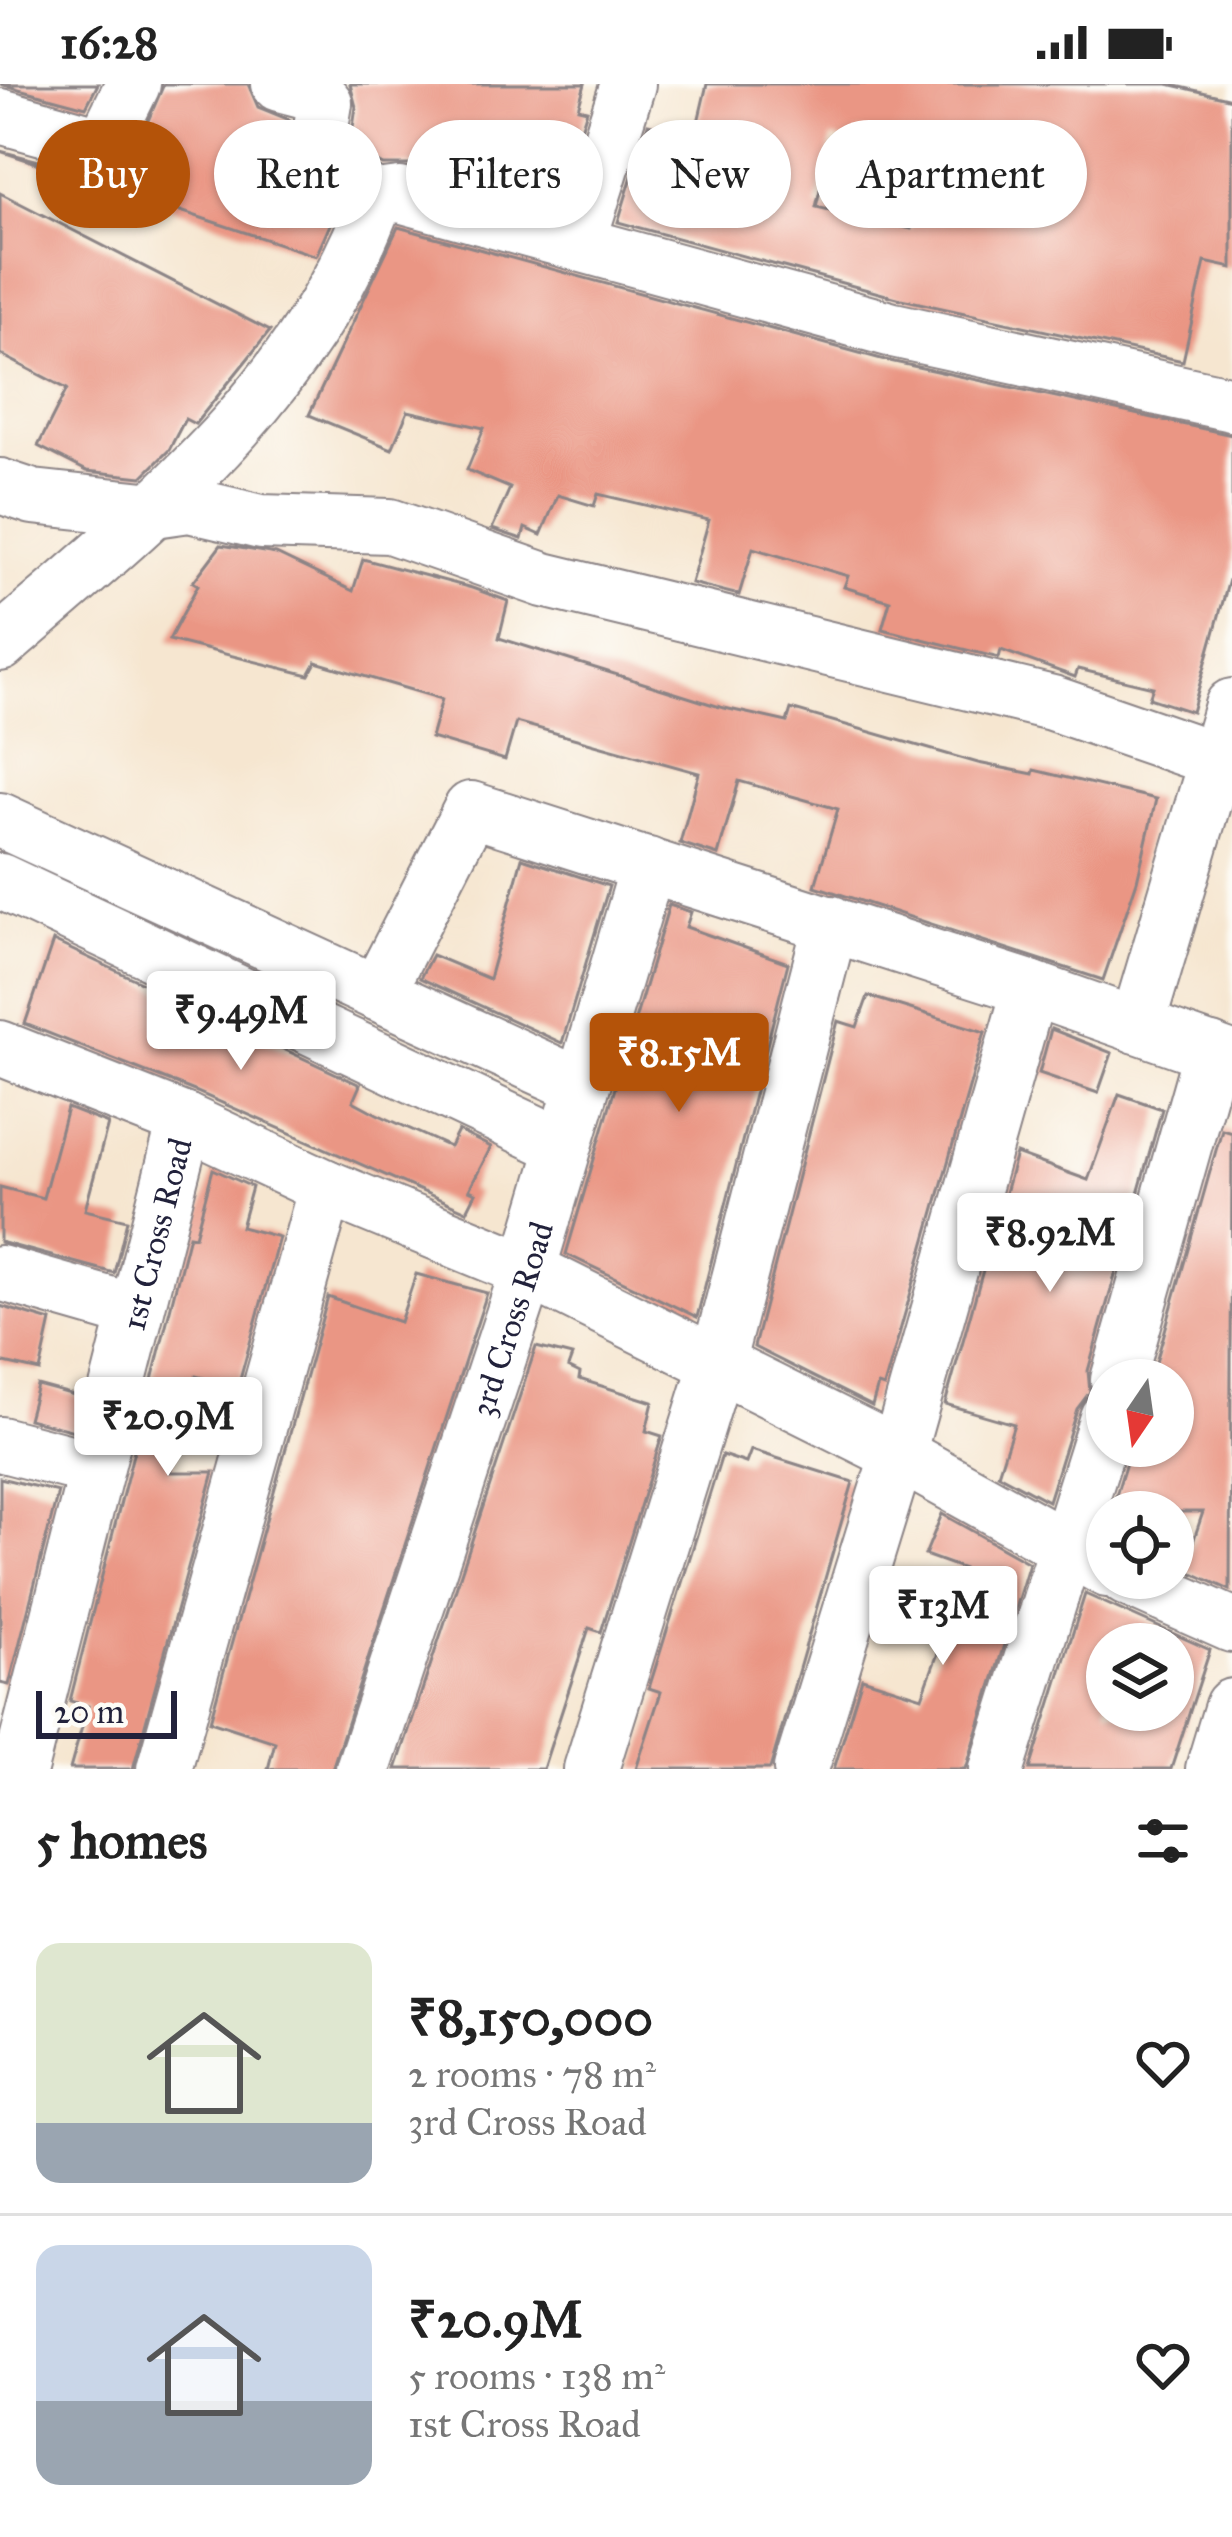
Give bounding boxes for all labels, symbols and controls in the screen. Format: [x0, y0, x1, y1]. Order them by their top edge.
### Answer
text: 16:28 [60, 15, 158, 70]
chip: Buy [36, 120, 190, 228]
chip: Rent [214, 120, 382, 228]
chip: Filters [406, 120, 603, 228]
chip: New [627, 120, 791, 228]
chip: Apartment [815, 120, 1087, 228]
pin: ₹9.49M [143, 971, 339, 1073]
text: ₹9.49M [174, 986, 308, 1034]
pin: ₹8.15M [581, 1013, 777, 1115]
text: ₹8.15M [617, 1028, 741, 1076]
street label: 1st Cross Road [113, 1133, 201, 1335]
pin: ₹8.92M [952, 1193, 1148, 1295]
text: ₹8.92M [984, 1208, 1116, 1256]
street label: 3rd Cross Road [462, 1217, 562, 1422]
north arrow [1086, 1359, 1194, 1467]
map controls [1086, 1359, 1194, 1731]
pin: ₹20.9M [70, 1377, 266, 1479]
text: ₹20.9M [101, 1392, 235, 1440]
button: locate [1086, 1491, 1194, 1599]
pin: ₹13M [872, 1566, 1014, 1668]
text: ₹13M [896, 1581, 990, 1629]
button: layers [1086, 1623, 1194, 1731]
scale bar [36, 1685, 177, 1738]
text: 20 m [54, 1692, 124, 1732]
icon: filters [1130, 1808, 1196, 1874]
text: 5 homes [36, 1810, 207, 1872]
text: ₹8,150,000 [408, 1987, 653, 2049]
icon: home [132, 1991, 276, 2135]
icon: heart [1130, 2030, 1196, 2096]
text: 2 rooms · 78 m² [408, 2050, 656, 2098]
text: 3rd Cross Road [408, 2098, 647, 2146]
text: ₹20.9M [408, 2289, 583, 2351]
icon: home [132, 2293, 276, 2437]
icon: heart [1130, 2332, 1196, 2398]
text: 5 rooms · 138 m² [408, 2352, 665, 2400]
text: 1st Cross Road [408, 2400, 641, 2448]

